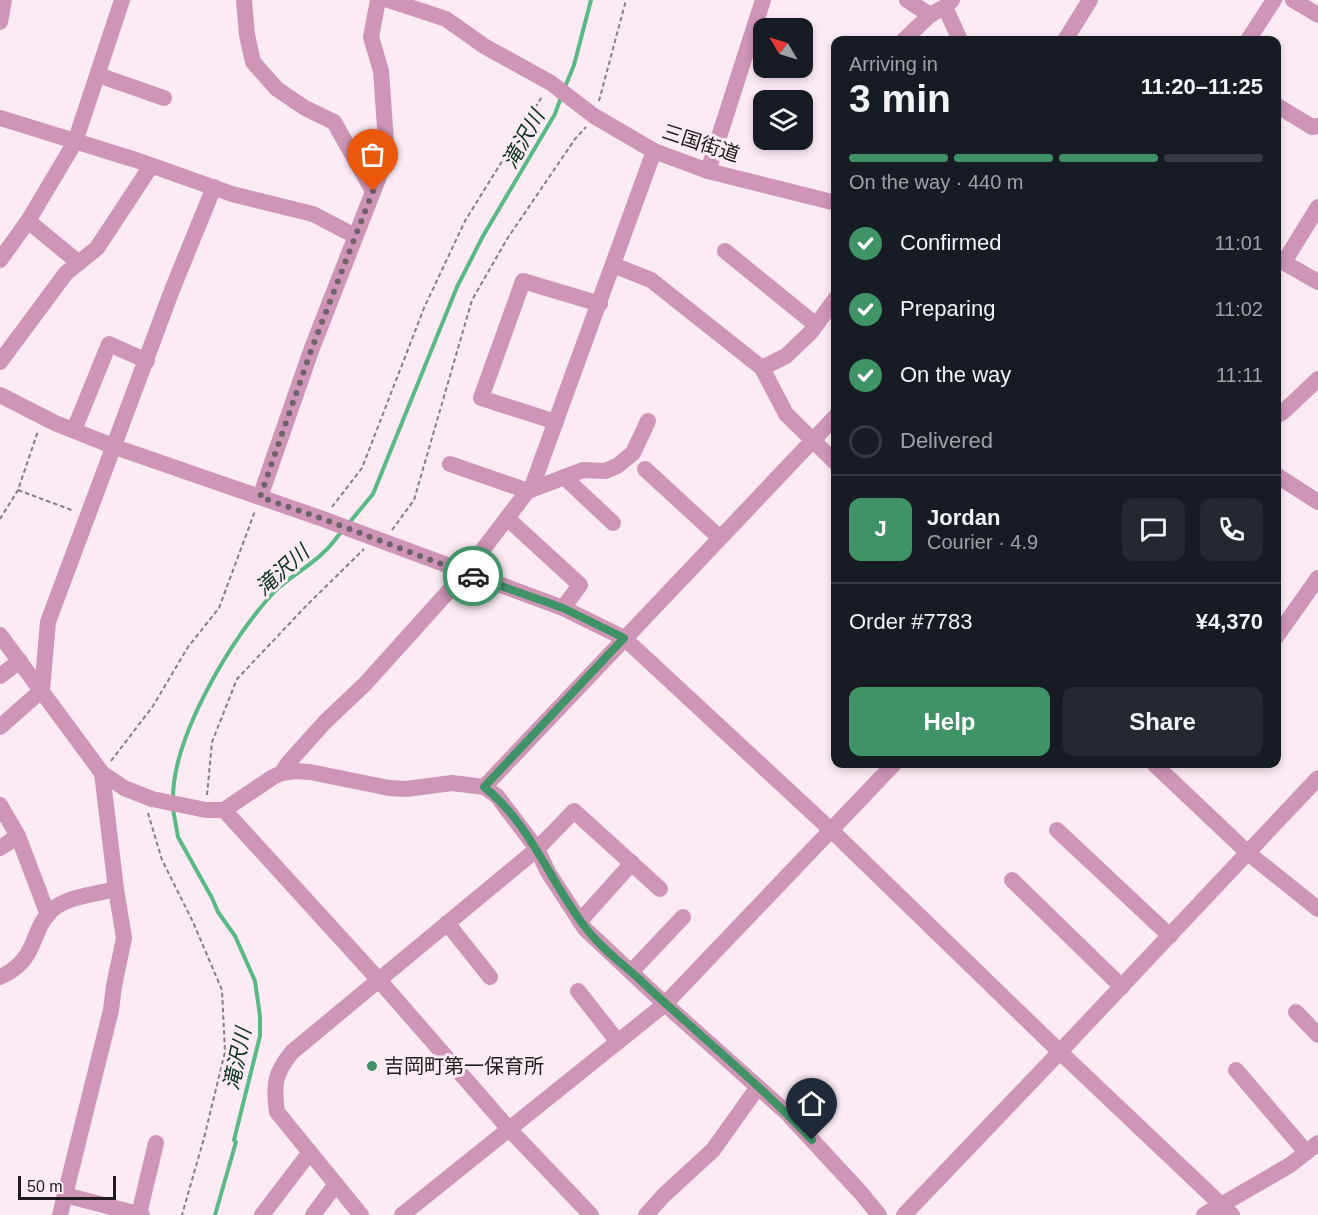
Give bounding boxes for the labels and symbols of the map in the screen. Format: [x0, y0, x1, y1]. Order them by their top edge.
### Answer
north arrow [753, 18, 813, 78]
water label: 滝沢川 [498, 104, 549, 172]
street label: 三国街道 [660, 120, 742, 166]
pin [347, 129, 398, 191]
water label: 滝沢川 [251, 539, 315, 600]
courier [443, 546, 503, 606]
water label: 滝沢川 [219, 1024, 255, 1092]
place label: 吉岡町第一保育所 [384, 1055, 544, 1077]
marker: 吉岡町第一保育所 [365, 1059, 379, 1073]
pin [786, 1078, 837, 1140]
scale bar [18, 1173, 116, 1200]

